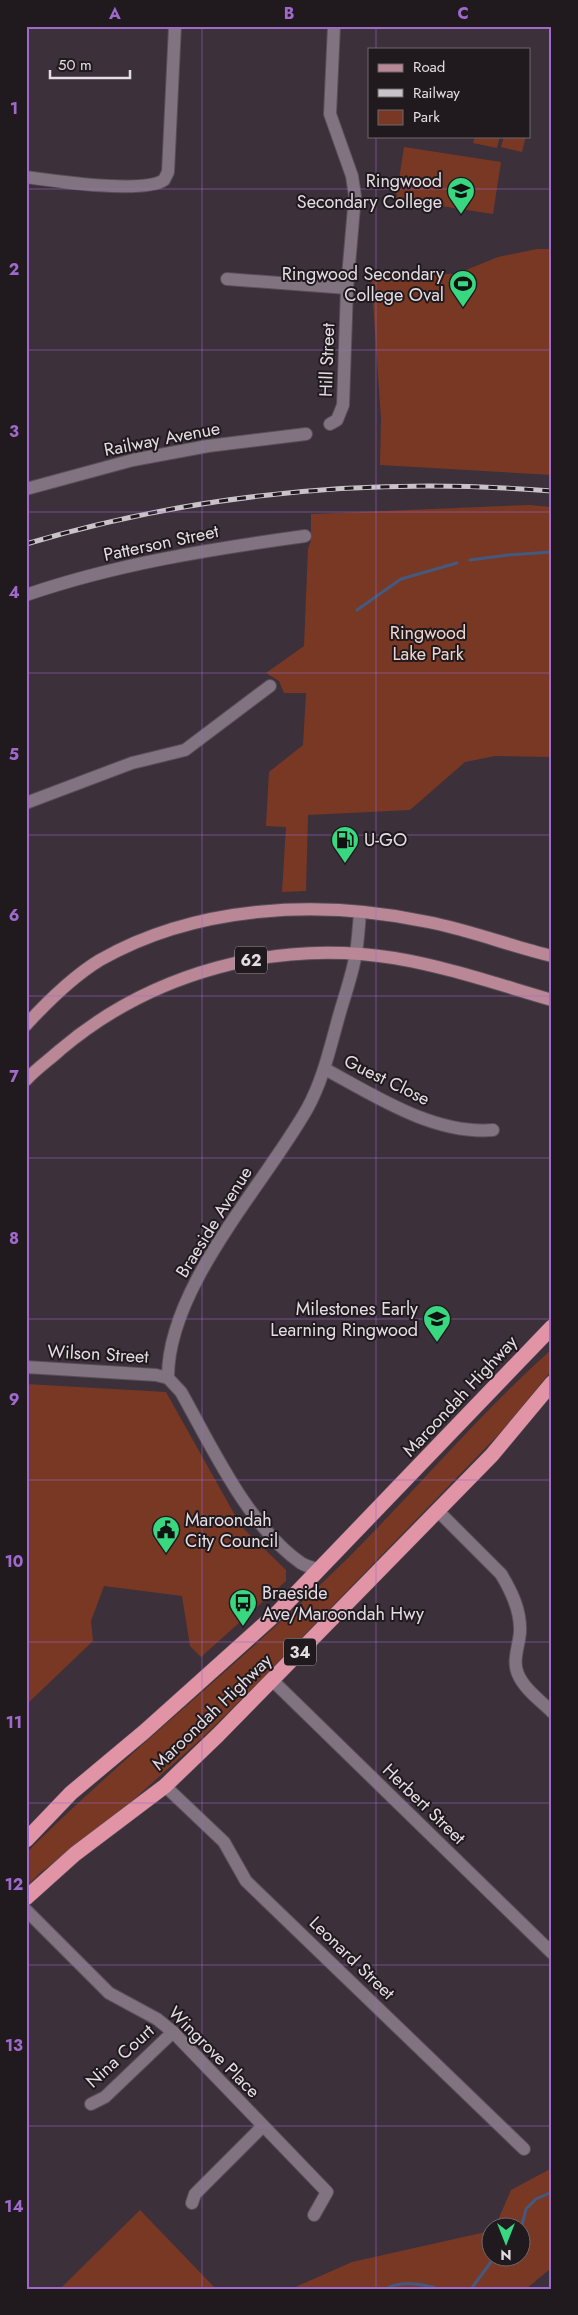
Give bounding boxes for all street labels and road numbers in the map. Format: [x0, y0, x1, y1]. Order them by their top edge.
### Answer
street label: Hill Street [313, 322, 341, 398]
street label: Railway Avenue [102, 415, 222, 463]
street label: Patterson Street [101, 518, 222, 568]
road number: 62 [235, 946, 267, 974]
street label: Guest Close [340, 1048, 434, 1112]
street label: Braeside Avenue [169, 1161, 259, 1283]
street label: Maroondah Highway [397, 1329, 523, 1463]
street label: Wilson Street [47, 1338, 150, 1370]
road number: 34 [284, 1638, 316, 1665]
street label: Maroondah Highway [146, 1648, 278, 1776]
street label: Herbert Street [377, 1758, 472, 1851]
street label: Leonard Street [303, 1910, 401, 2006]
street label: Wingrove Place [162, 2000, 266, 2104]
street label: Nina Court [80, 2018, 161, 2094]

